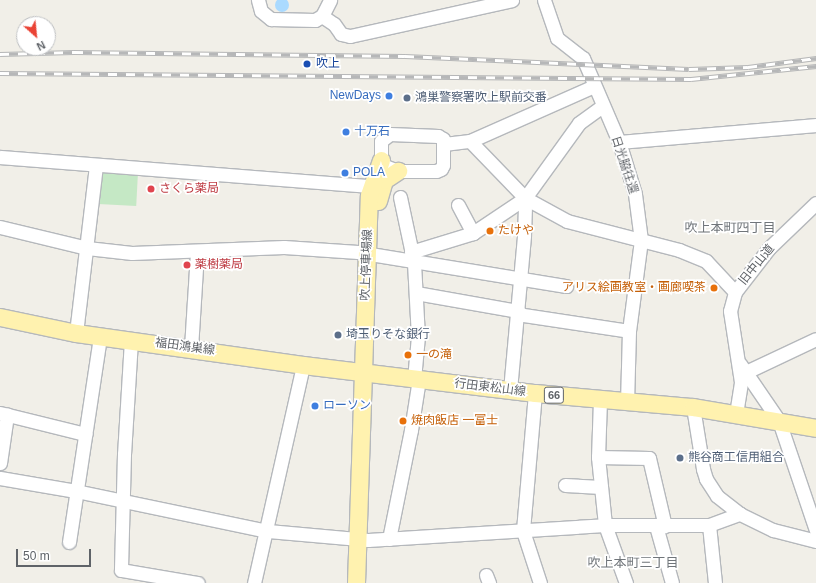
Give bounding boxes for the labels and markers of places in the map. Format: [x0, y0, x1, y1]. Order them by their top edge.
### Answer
place label: 吹上 [316, 57, 340, 71]
marker: 吹上 [301, 58, 313, 70]
place label: NewDays [330, 89, 381, 103]
marker: NewDays [384, 91, 394, 101]
place label: 鴻巣警察署吹上駅前交番 [415, 91, 547, 105]
marker: 鴻巣警察署吹上駅前交番 [402, 93, 412, 103]
place label: 十万石 [354, 125, 390, 139]
marker: 十万石 [341, 127, 351, 137]
place label: POLA [353, 166, 385, 180]
marker: POLA [340, 168, 350, 178]
place label: さくら薬局 [159, 182, 219, 196]
marker: さくら薬局 [146, 184, 156, 194]
place label: たけや [498, 224, 534, 238]
marker: たけや [485, 226, 495, 236]
place label: 薬樹薬局 [195, 258, 243, 272]
marker: 薬樹薬局 [182, 260, 192, 270]
place label: アリス絵画教室・画廊喫茶 [562, 281, 706, 295]
marker: アリス絵画教室・画廊喫茶 [709, 283, 719, 293]
place label: 埼玉りそな銀行 [346, 328, 430, 342]
marker: 埼玉りそな銀行 [333, 330, 343, 340]
place label: 一の滝 [416, 348, 452, 362]
marker: 一の滝 [403, 350, 413, 360]
place label: ローソン [323, 399, 371, 413]
marker: ローソン [310, 401, 320, 411]
place label: 焼肉飯店 一富士 [411, 414, 498, 428]
marker: 焼肉飯店 一富士 [398, 416, 408, 426]
place label: 熊谷商工信用組合 [688, 451, 784, 465]
marker: 熊谷商工信用組合 [675, 453, 685, 463]

